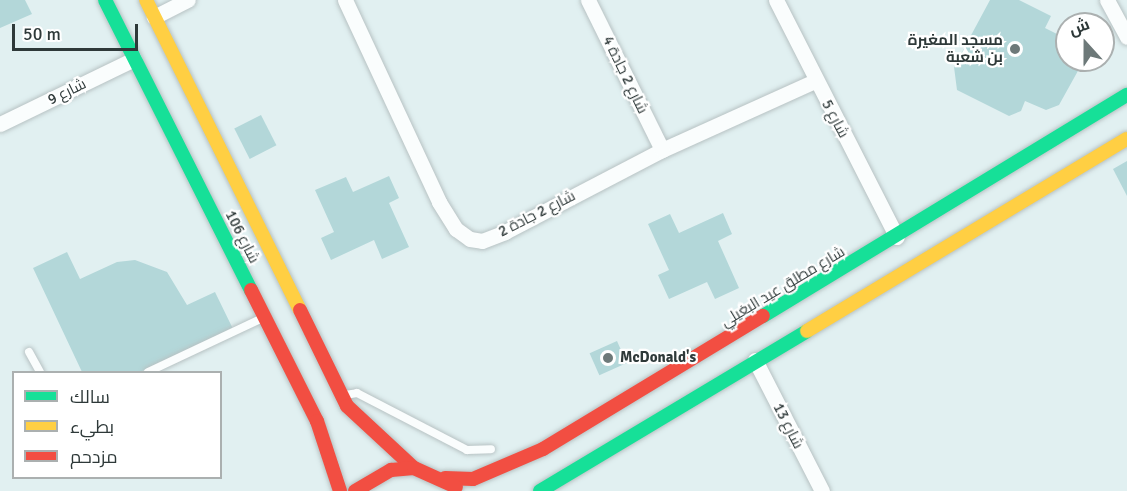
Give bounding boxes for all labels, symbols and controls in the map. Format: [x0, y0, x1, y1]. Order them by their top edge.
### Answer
scale bar [15, 12, 141, 50]
north arrow [1055, 12, 1115, 72]
text: ش [1066, 14, 1092, 40]
text: 50 m [23, 23, 61, 45]
place label: مسجد المغيرة بن شعبة [908, 31, 1003, 66]
street label: شارع 2 جادة 4 [599, 33, 651, 117]
marker: مسجد المغيرة بن شعبة [1008, 42, 1022, 56]
street label: شارع 9 [45, 75, 89, 109]
street label: شارع 5 [818, 97, 852, 141]
street label: شارع 2 جادة 2 [496, 187, 578, 241]
street label: شارع 106 [221, 208, 263, 266]
street label: شارع مطلق عيد البغيلي [718, 243, 848, 331]
place label: McDonald's [620, 349, 696, 367]
marker: McDonald's [601, 351, 615, 365]
legend [12, 371, 222, 479]
text: سالك [70, 386, 110, 408]
street label: شارع 13 [769, 400, 807, 452]
text: بطيء [70, 416, 114, 438]
text: مزدحم [70, 446, 118, 468]

